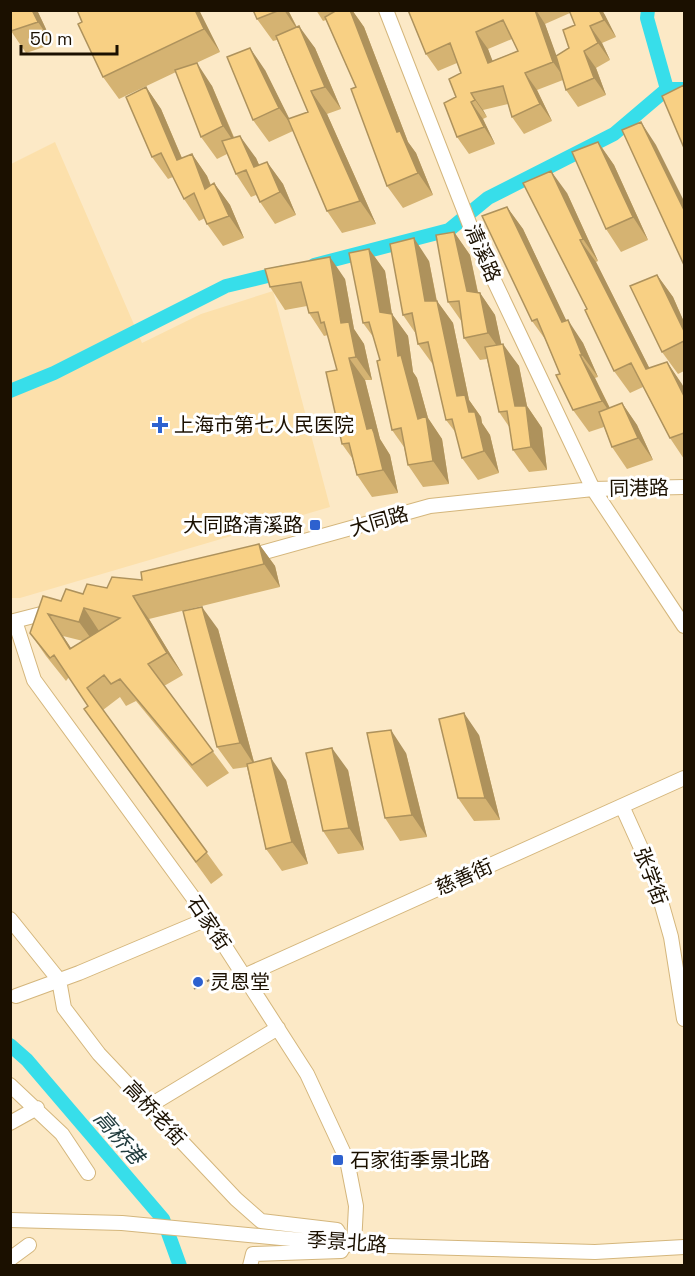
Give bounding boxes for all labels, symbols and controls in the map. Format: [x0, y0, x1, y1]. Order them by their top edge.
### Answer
scale bar [21, 18, 117, 56]
text: 50 m [30, 27, 72, 50]
street label: 清溪路 [459, 220, 507, 286]
place label: 上海市第七人民医院 [174, 412, 354, 438]
marker: 上海市第七人民医院 [151, 416, 169, 434]
street label: 同港路 [609, 474, 669, 502]
street label: 大同路 [347, 500, 411, 542]
place label: 大同路清溪路 [183, 512, 303, 538]
marker: 大同路清溪路 [308, 518, 322, 532]
street label: 张学街 [629, 843, 673, 909]
street label: 慈善街 [431, 853, 497, 901]
street label: 石家街 [181, 891, 237, 955]
place label: 灵恩堂 [210, 969, 270, 995]
marker: 灵恩堂 [191, 975, 205, 989]
street label: 高桥老街 [118, 1075, 192, 1151]
water label: 高桥港 [88, 1104, 152, 1172]
place label: 石家街季景北路 [350, 1147, 490, 1173]
marker: 石家街季景北路 [331, 1153, 345, 1167]
street label: 季景北路 [306, 1226, 388, 1258]

